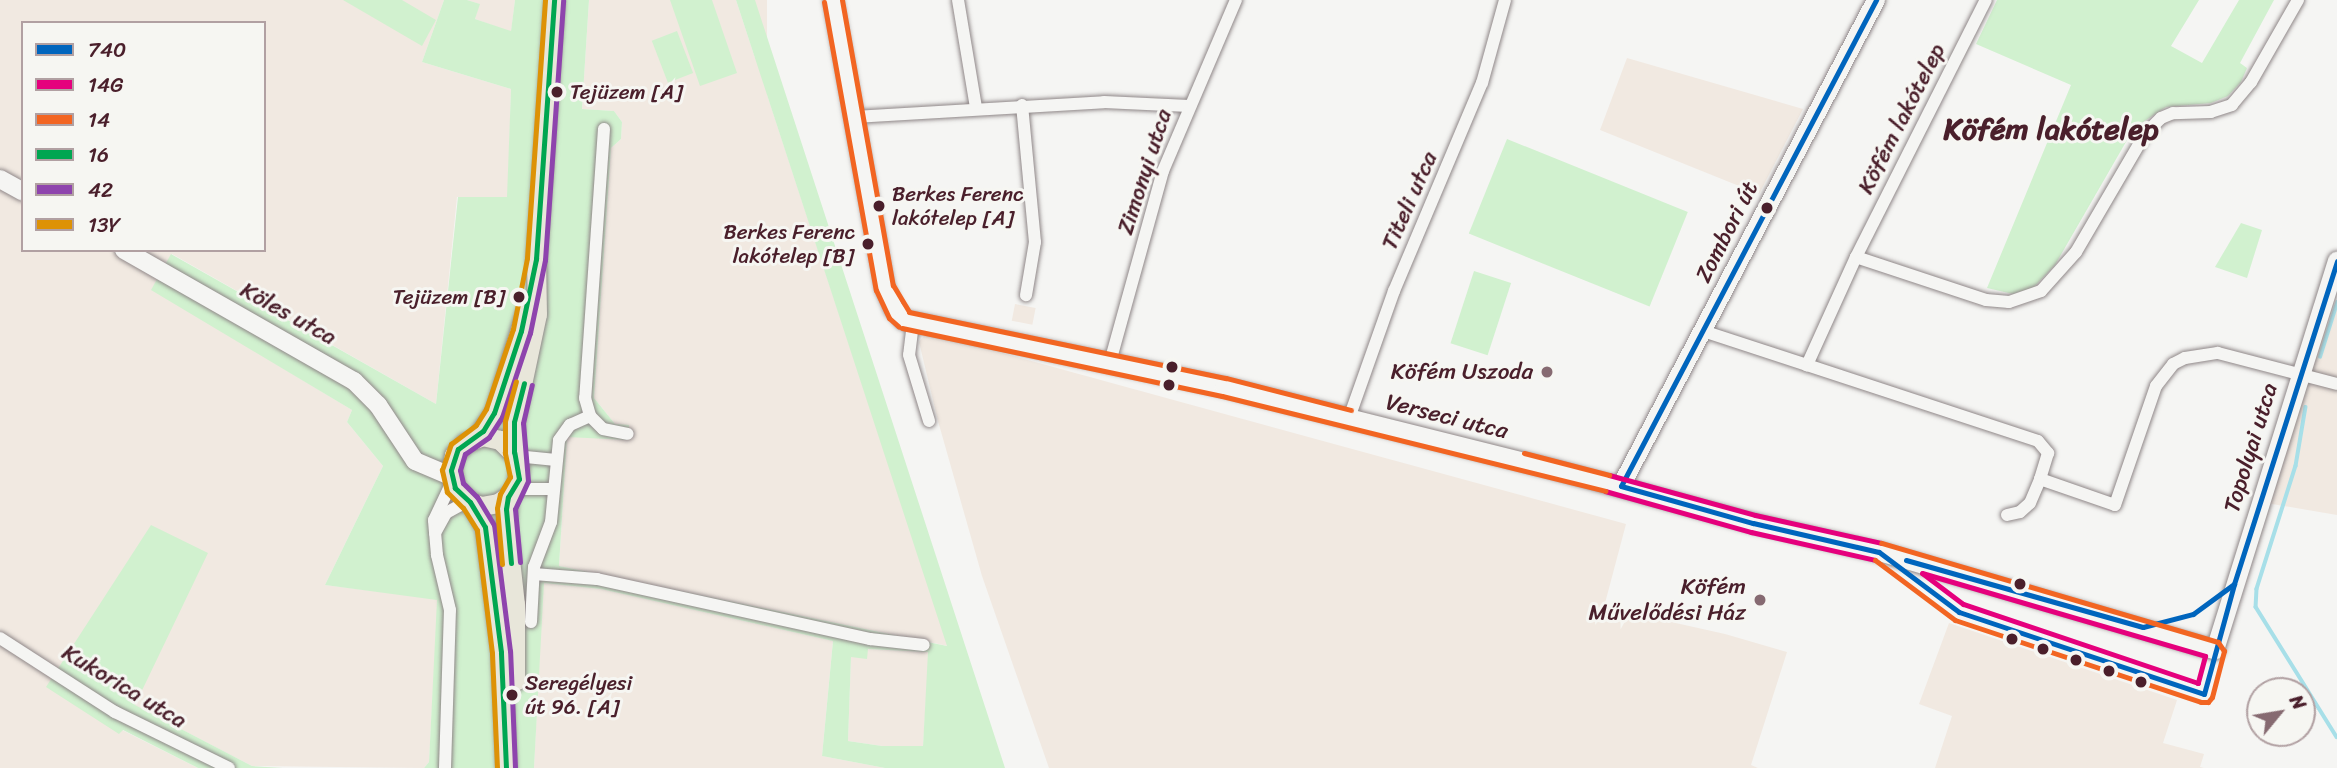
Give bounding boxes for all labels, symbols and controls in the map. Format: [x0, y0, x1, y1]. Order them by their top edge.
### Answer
legend [21, 21, 266, 252]
text: 740 [88, 31, 126, 69]
street label: Köfém lakótelep [1852, 40, 1952, 198]
text: 14G [88, 66, 123, 104]
place label: Tejüzem [A] [570, 79, 684, 105]
marker: Tejüzem [A] [550, 85, 564, 99]
text: 14 [88, 101, 110, 139]
street label: Zimonyi utca [1112, 106, 1178, 238]
district label: Köfém lakótelep [1944, 111, 2158, 147]
text: 16 [88, 136, 109, 174]
street label: Titeli utca [1376, 147, 1444, 255]
text: 42 [88, 171, 113, 209]
street label: Zombori út [1690, 177, 1764, 287]
place label: Berkes Ferenc lakótelep [A] [892, 181, 1024, 231]
marker: Berkes Ferenc lakótelep [A] [872, 199, 886, 213]
unlabelled marker [1760, 201, 1774, 215]
text: 13Y [88, 206, 120, 244]
place label: Berkes Ferenc lakótelep [B] [723, 219, 855, 269]
marker: Berkes Ferenc lakótelep [B] [861, 237, 875, 251]
street label: Köles utca [235, 276, 341, 352]
place label: Tejüzem [B] [393, 284, 506, 310]
marker: Tejüzem [B] [512, 290, 526, 304]
place label: Köfém Uszoda [1390, 358, 1533, 386]
unlabelled marker [1165, 360, 1179, 374]
marker: Köfém Uszoda [1539, 364, 1555, 380]
unlabelled marker [1162, 378, 1176, 392]
street label: Topolyai utca [2218, 380, 2284, 516]
street label: Verseci utca [1383, 389, 1511, 445]
place label: Köfém Művelődési Ház [1589, 573, 1746, 627]
unlabelled marker [2013, 577, 2027, 591]
marker: Köfém Művelődési Ház [1752, 592, 1768, 608]
unlabelled marker [2005, 632, 2019, 646]
street label: Kukorica utca [57, 639, 191, 735]
unlabelled marker [2036, 642, 2050, 656]
unlabelled marker [2069, 653, 2083, 667]
unlabelled marker [2102, 664, 2116, 678]
place label: Seregélyesi út 96. [A] [525, 670, 632, 720]
unlabelled marker [2134, 675, 2148, 689]
north arrow [2246, 677, 2316, 747]
marker: Seregélyesi út 96. [A] [505, 688, 519, 702]
text: N [2280, 688, 2315, 716]

